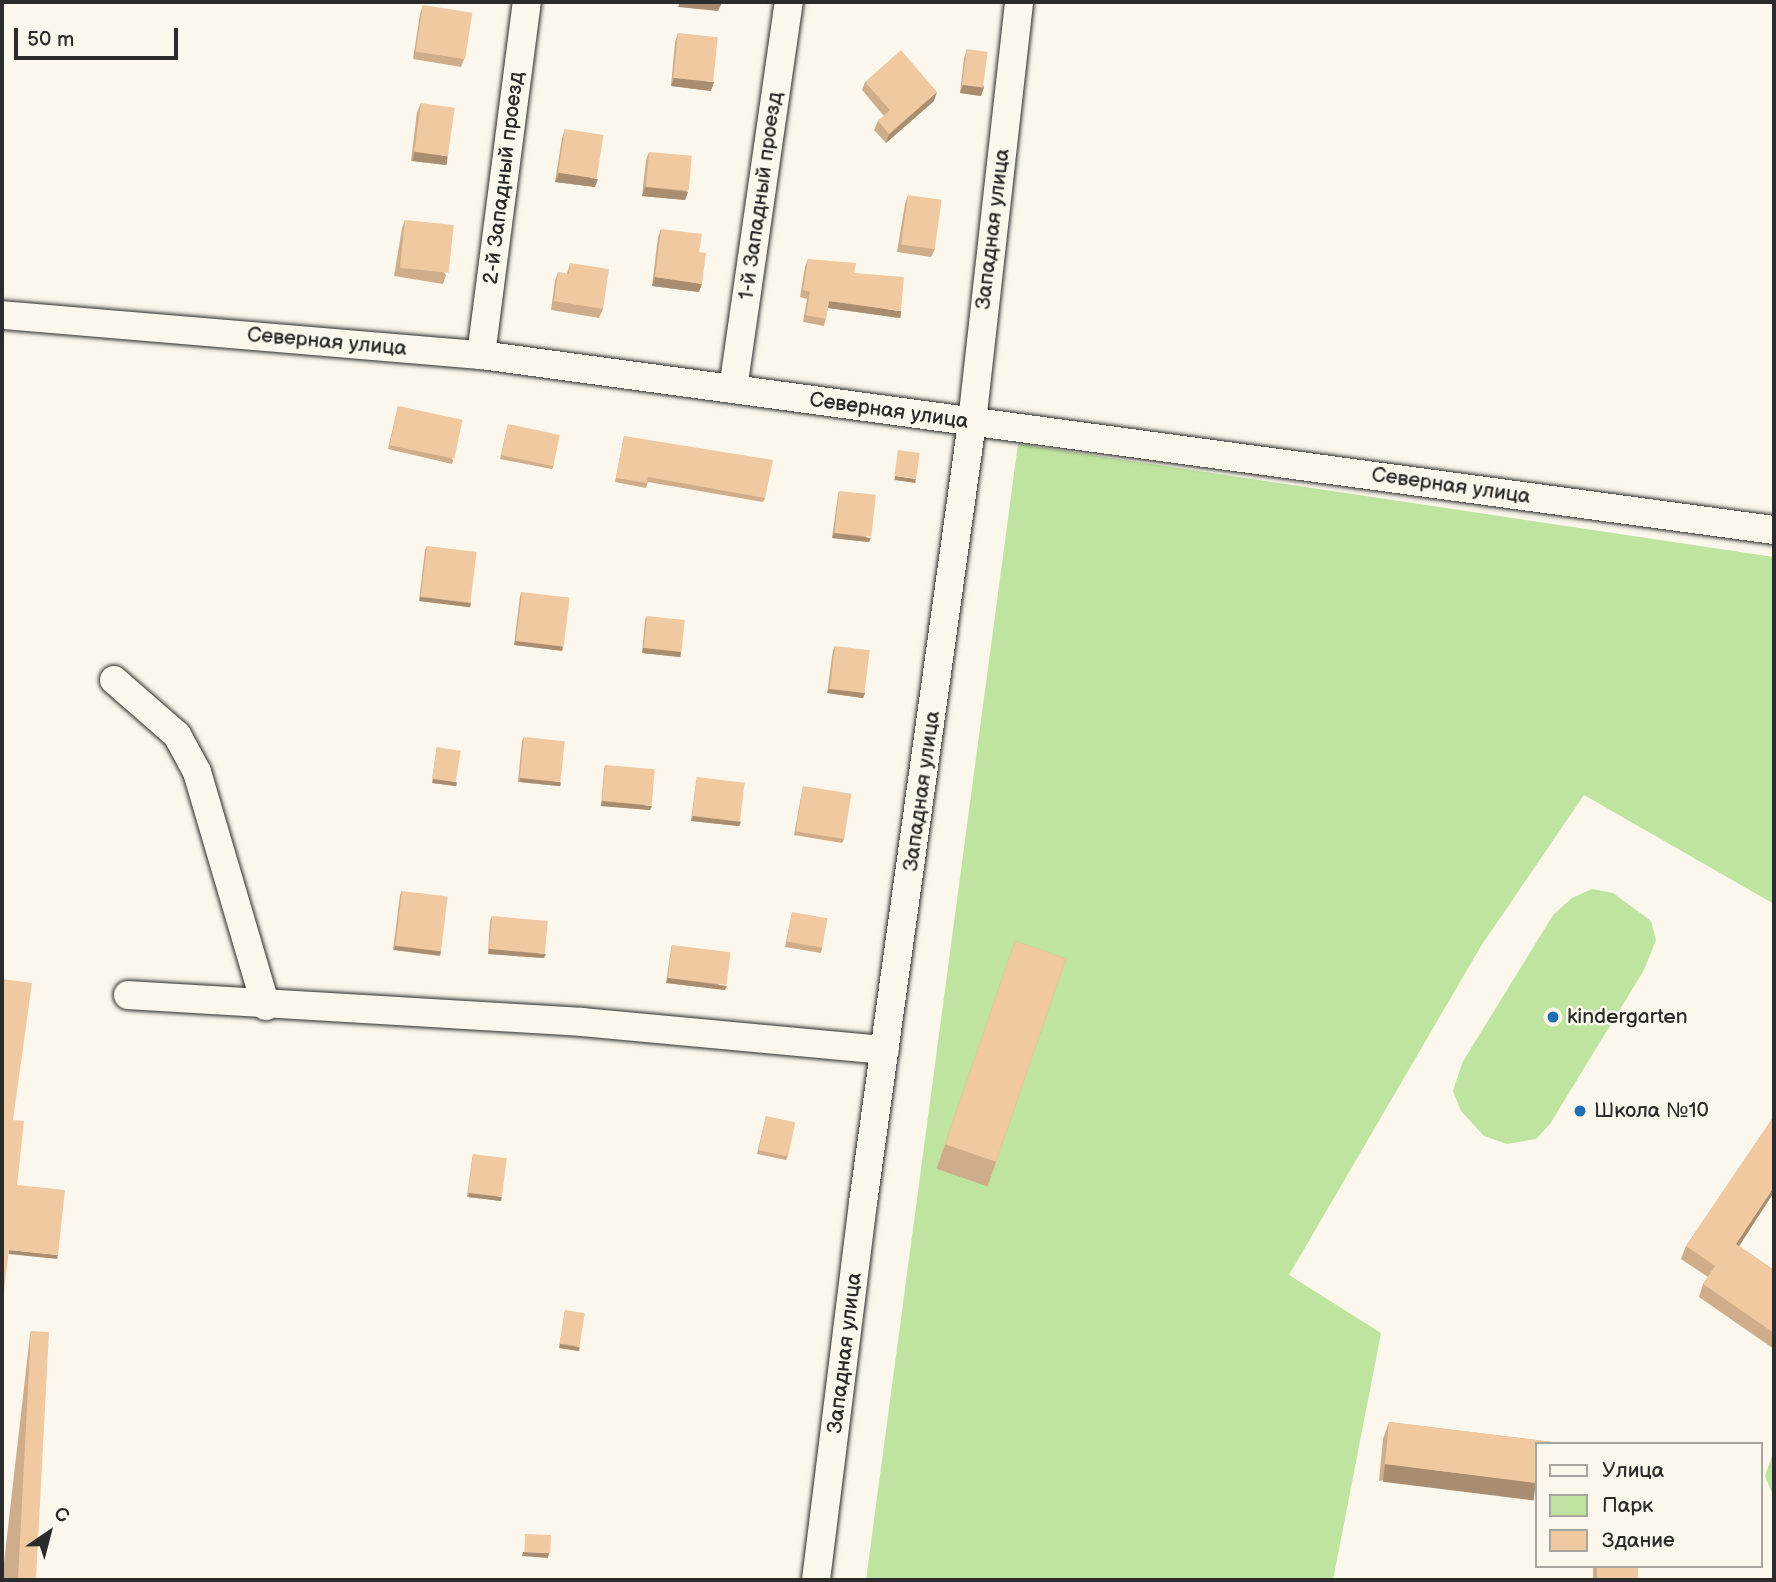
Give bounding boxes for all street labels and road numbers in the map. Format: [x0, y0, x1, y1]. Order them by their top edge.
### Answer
street label: 2-й Западный проезд [478, 70, 530, 286]
street label: 1-й Западный проезд [734, 90, 788, 302]
street label: Западная улица [971, 147, 1015, 311]
street label: Северная улица [246, 322, 408, 362]
street label: Северная улица [808, 387, 970, 435]
street label: Северная улица [1370, 462, 1532, 510]
street label: Западная улица [898, 709, 946, 873]
street label: Западная улица [823, 1271, 867, 1435]

